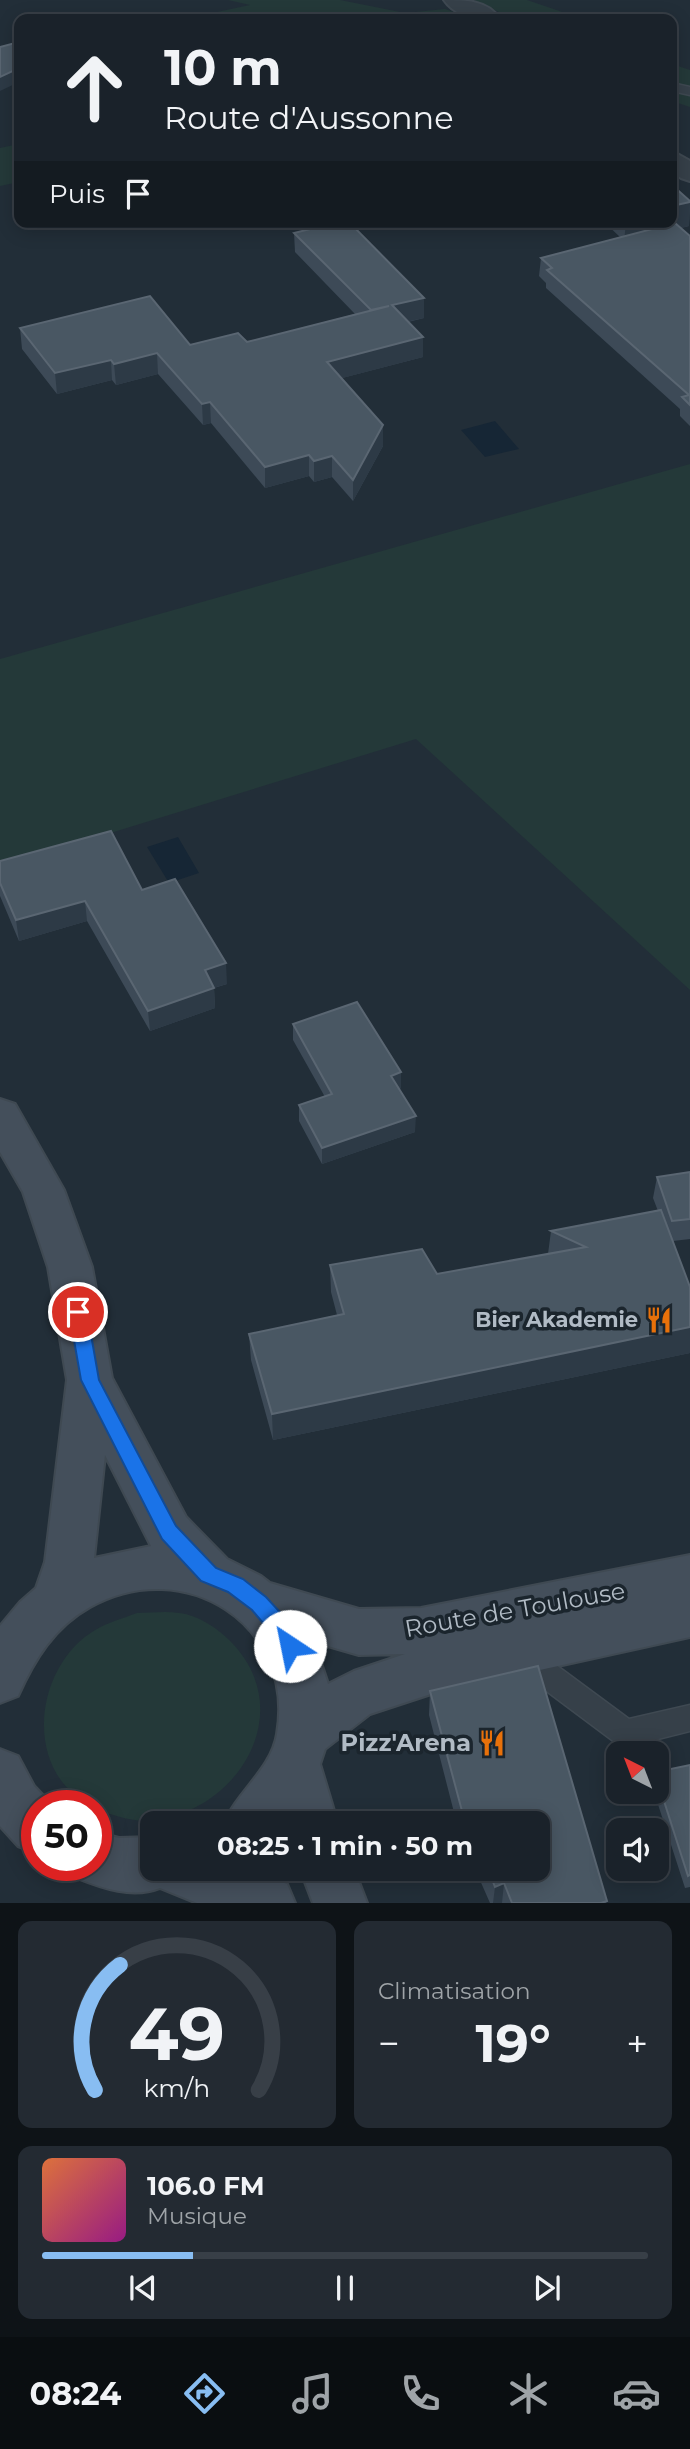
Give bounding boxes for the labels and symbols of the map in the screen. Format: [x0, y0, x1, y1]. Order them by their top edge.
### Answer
pin [48, 1282, 108, 1342]
restaurant icon: Bier Akademie [644, 1305, 674, 1335]
place label: Bier Akademie [475, 1307, 638, 1332]
street label: Route de Toulouse [403, 1576, 627, 1643]
position arrow [253, 1609, 327, 1683]
place label: Pizz'Arena [341, 1728, 471, 1757]
restaurant icon: Pizz'Arena [477, 1728, 507, 1758]
north arrow [606, 1741, 668, 1804]
speed limit sign: 50 [21, 1790, 112, 1881]

